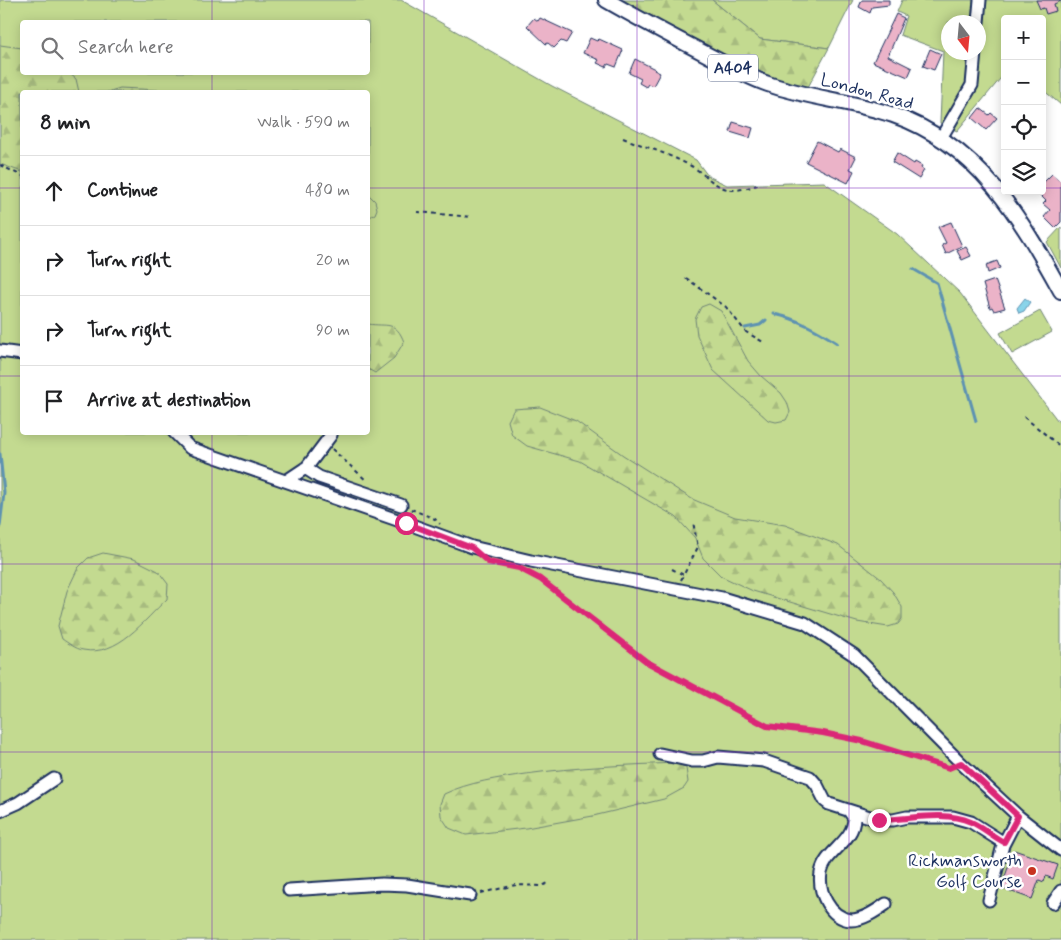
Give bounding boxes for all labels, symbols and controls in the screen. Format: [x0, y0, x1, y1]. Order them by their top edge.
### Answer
north arrow [941, 15, 986, 60]
map controls [1001, 15, 1046, 195]
button: + [1001, 15, 1046, 60]
search box [20, 20, 370, 75]
icon: search [38, 34, 66, 62]
text: Search here [78, 35, 174, 60]
road number: A404 [708, 54, 758, 82]
button: − [1001, 60, 1046, 105]
street label: London Road [818, 68, 916, 116]
button: locate [1001, 105, 1046, 150]
text: 8 min [40, 109, 91, 137]
text: Walk · 590 m [257, 112, 350, 133]
button: layers [1001, 150, 1046, 195]
icon: ahead [40, 177, 68, 205]
text: Continue [87, 178, 158, 203]
text: 480 m [305, 180, 350, 201]
icon: right [40, 247, 68, 275]
text: Turn right [87, 248, 171, 273]
text: 20 m [316, 250, 350, 271]
icon: right [40, 317, 68, 345]
text: Turn right [87, 318, 171, 343]
text: 90 m [316, 320, 350, 341]
icon: arrive [40, 387, 68, 415]
text: Arrive at destination [87, 388, 251, 413]
route start [395, 512, 418, 535]
route end [868, 809, 891, 832]
place label: Rickmansworth Golf Course [908, 849, 1022, 894]
marker: Rickmansworth Golf Course [1026, 865, 1038, 877]

